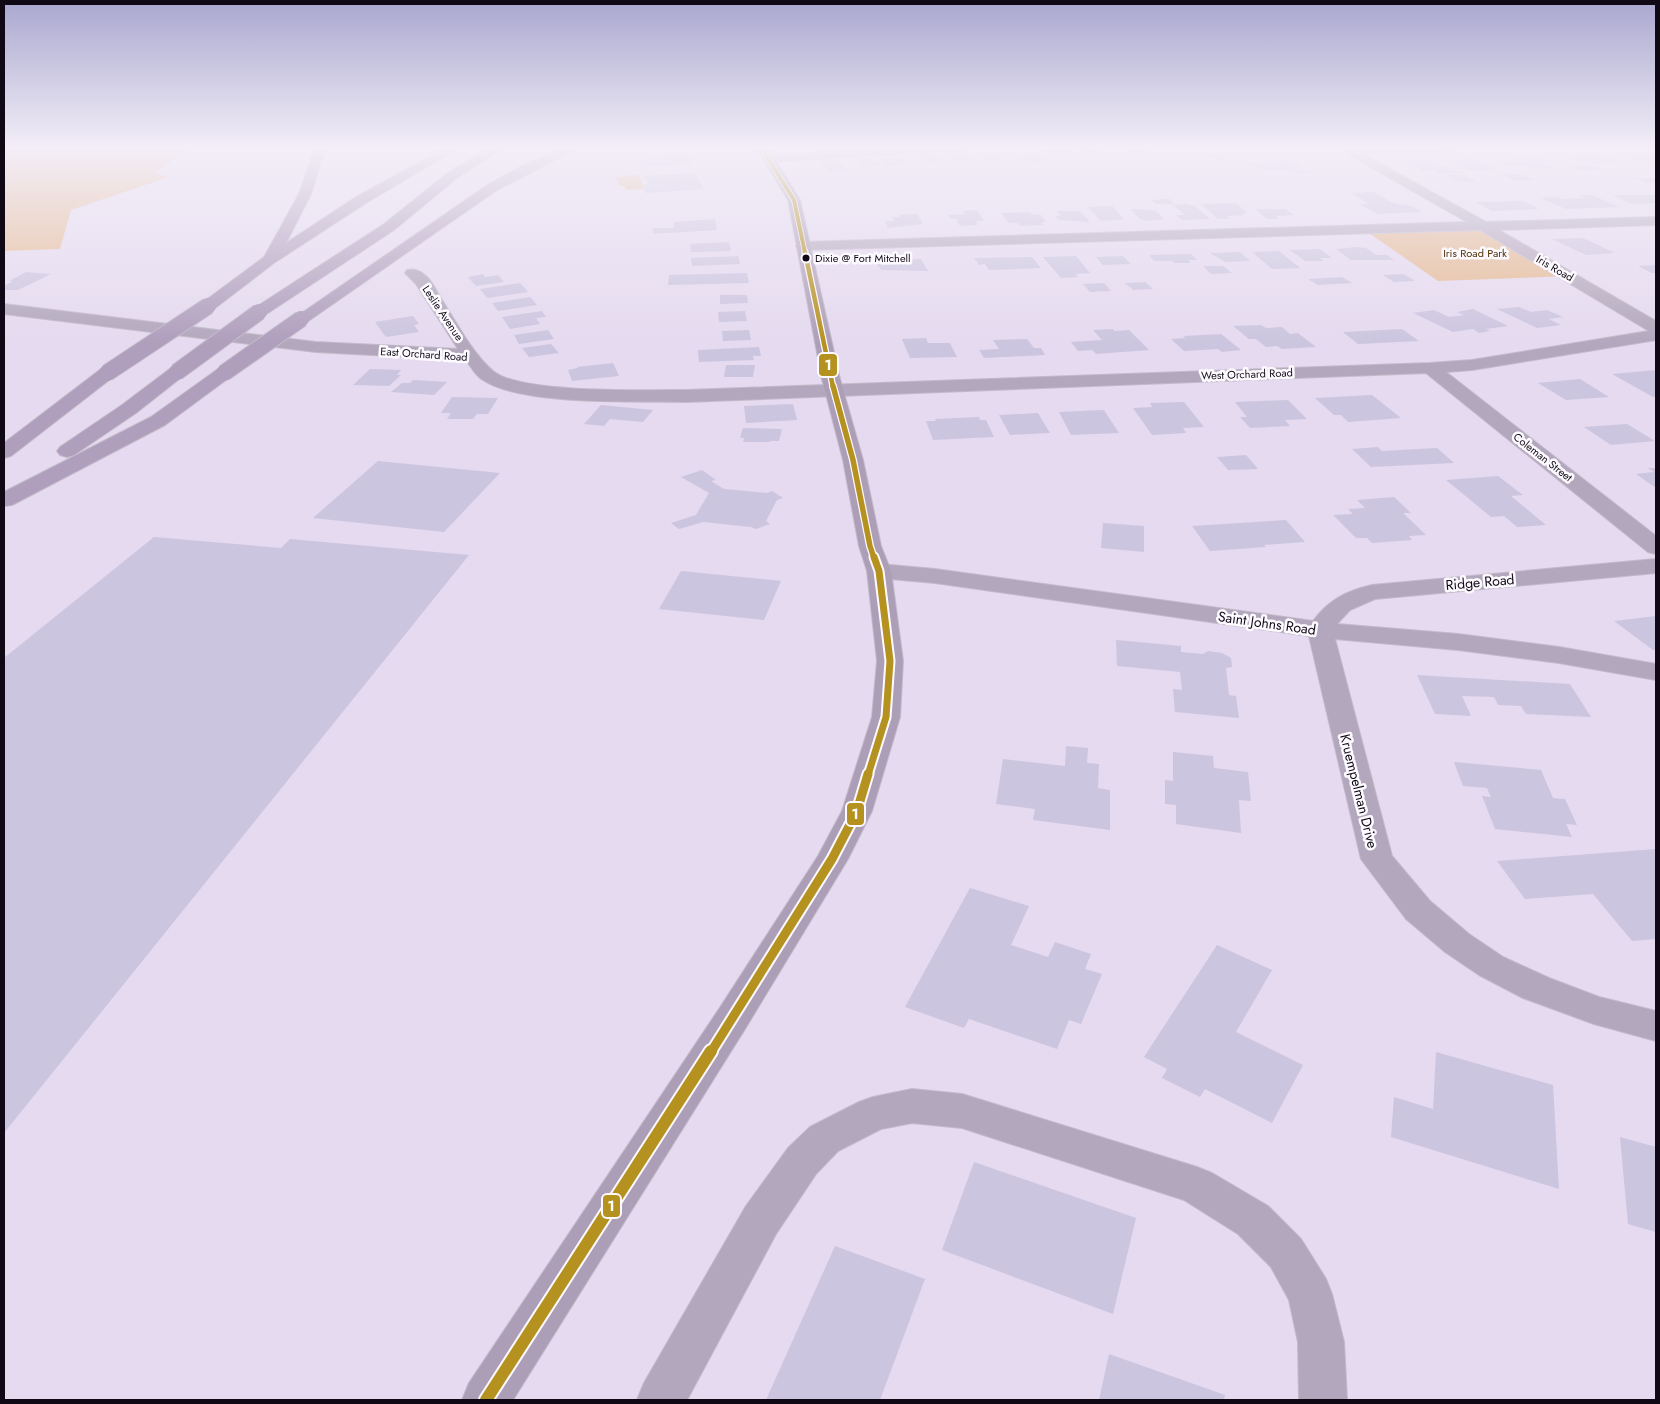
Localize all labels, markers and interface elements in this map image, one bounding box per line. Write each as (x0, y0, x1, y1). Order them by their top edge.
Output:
park label: Iris Road Park (1443, 245, 1507, 261)
place label: Dixie @ Fort Mitchell (815, 250, 911, 266)
street label: Iris Road (1533, 251, 1577, 285)
marker: Dixie @ Fort Mitchell (801, 253, 811, 263)
street label: Leslie Avenue (419, 282, 468, 344)
street label: East Orchard Road (380, 343, 468, 365)
line badge: 1 (818, 353, 838, 377)
text: 1 (824, 355, 832, 375)
street label: West Orchard Road (1201, 364, 1293, 384)
street label: Coleman Street (1510, 429, 1576, 485)
street label: Ridge Road (1445, 569, 1515, 595)
street label: Saint Johns Road (1217, 606, 1317, 640)
street label: Kruempelman Drive (1335, 732, 1383, 850)
line badge: 1 (846, 802, 865, 826)
text: 1 (851, 804, 859, 824)
line badge: 1 (602, 1194, 621, 1218)
text: 1 (607, 1196, 615, 1216)

